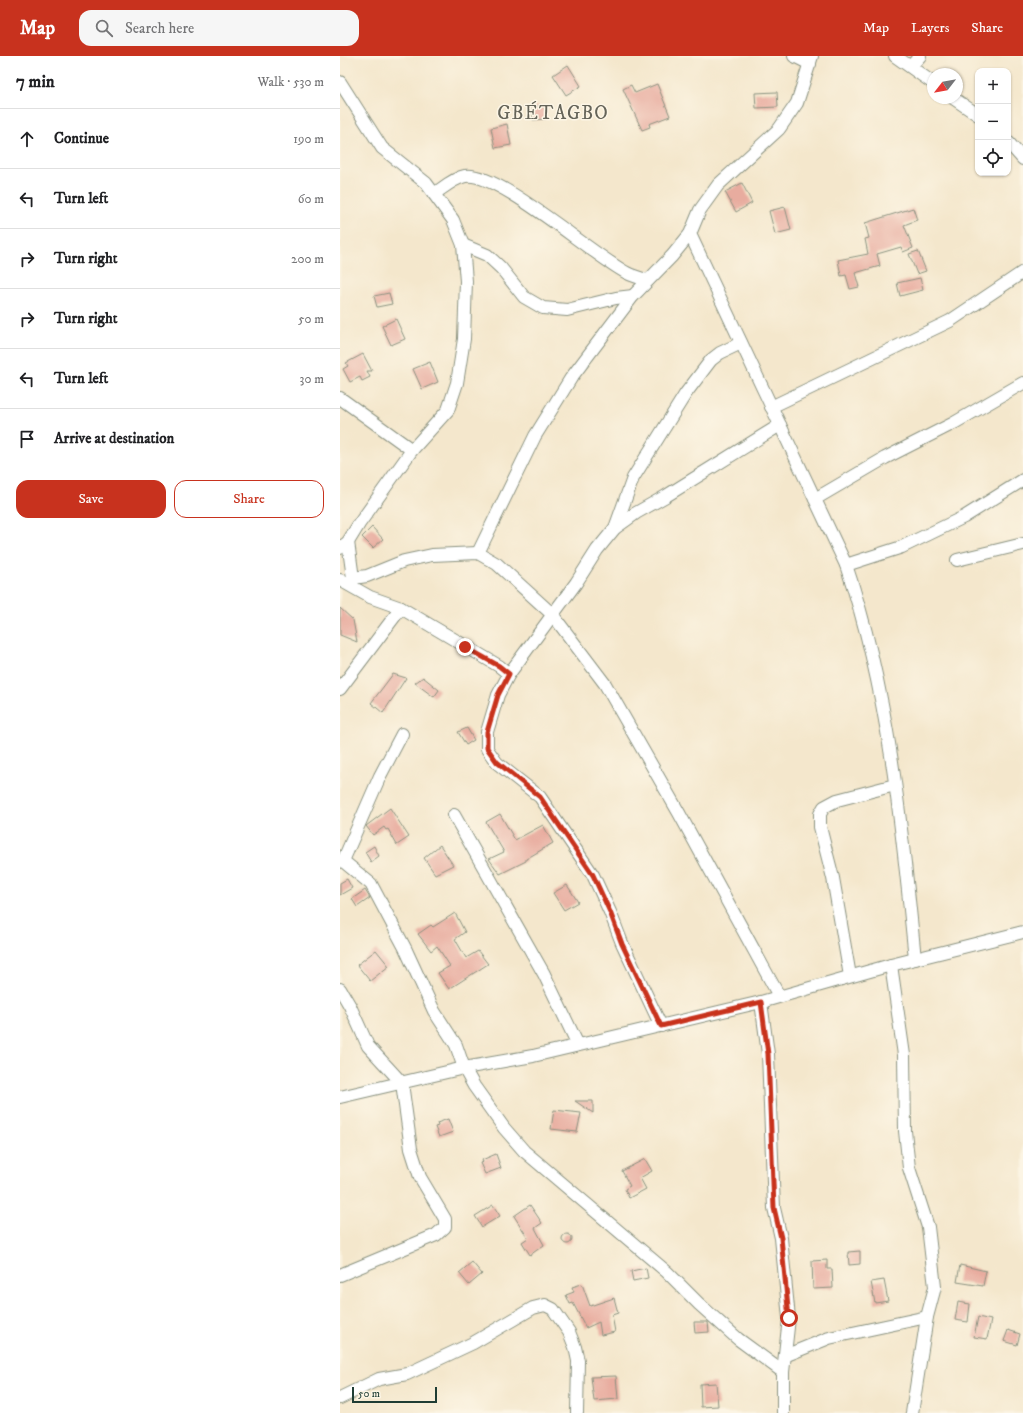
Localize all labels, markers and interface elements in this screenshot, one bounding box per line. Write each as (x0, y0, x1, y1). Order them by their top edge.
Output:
search box (79, 10, 359, 46)
text: Map (20, 17, 55, 40)
icon: search (93, 17, 115, 39)
text: Search here (125, 19, 194, 38)
text: Map (863, 19, 889, 37)
text: Layers (911, 19, 949, 37)
text: Share (971, 19, 1003, 37)
north arrow (927, 68, 963, 104)
map controls (975, 68, 1011, 176)
button: + (975, 68, 1011, 104)
text: 7 min (16, 71, 55, 93)
text: Walk · 530 m (257, 74, 324, 90)
district label: GBÉTAGBO (497, 101, 609, 125)
button: − (975, 104, 1011, 140)
icon: ahead (16, 128, 38, 150)
text: Continue (54, 129, 109, 148)
text: 190 m (293, 131, 324, 147)
button: locate (975, 140, 1011, 176)
icon: left (16, 188, 38, 210)
text: Turn left (54, 189, 108, 208)
text: 60 m (298, 191, 324, 207)
icon: right (16, 248, 38, 270)
text: Turn right (54, 249, 117, 268)
text: 200 m (291, 251, 324, 267)
icon: right (16, 308, 38, 330)
text: Turn right (54, 309, 117, 328)
text: 50 m (298, 311, 324, 327)
icon: left (16, 368, 38, 390)
text: Turn left (54, 369, 108, 388)
text: 30 m (300, 371, 324, 387)
icon: arrive (16, 428, 38, 450)
text: Arrive at destination (54, 429, 174, 448)
button: Save (16, 480, 166, 518)
button: Share (174, 480, 324, 518)
route end (456, 638, 474, 656)
route start (780, 1309, 798, 1327)
scale bar (352, 1385, 437, 1404)
text: 50 m (358, 1387, 380, 1401)

